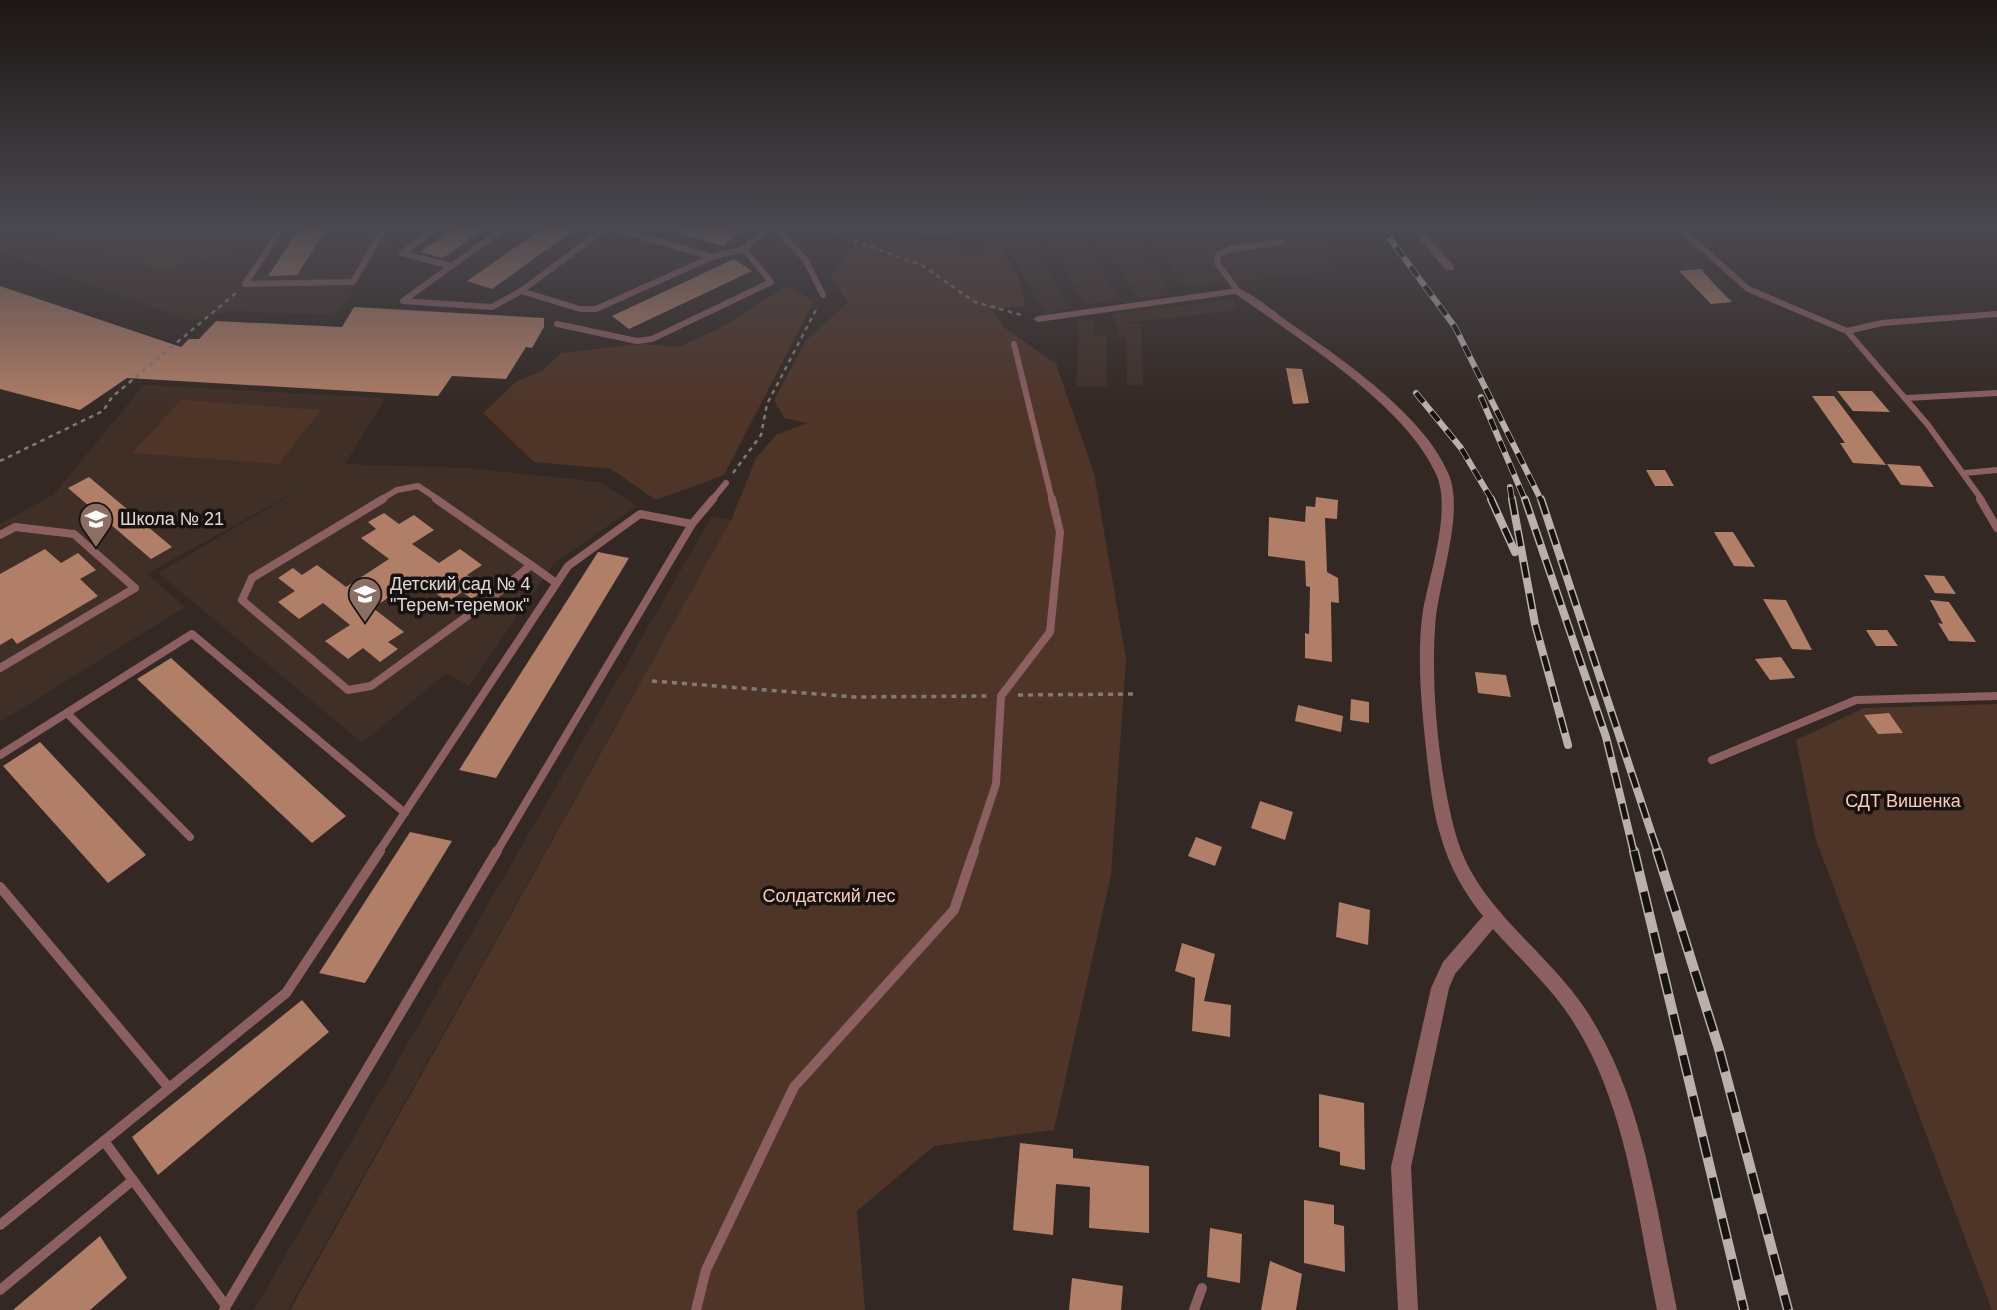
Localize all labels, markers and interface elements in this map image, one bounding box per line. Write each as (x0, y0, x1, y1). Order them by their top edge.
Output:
school or university icon: Школа № 21 (77, 500, 115, 549)
place label: Школа № 21 (120, 509, 224, 529)
place label: Детский сад № 4 "Терем-теремок" (390, 574, 530, 615)
school or university icon: Детский сад № 4 "Терем-теремок" (346, 575, 384, 624)
park label: СДТ Вишенка (1845, 791, 1962, 811)
park label: Солдатский лес (763, 886, 895, 906)

